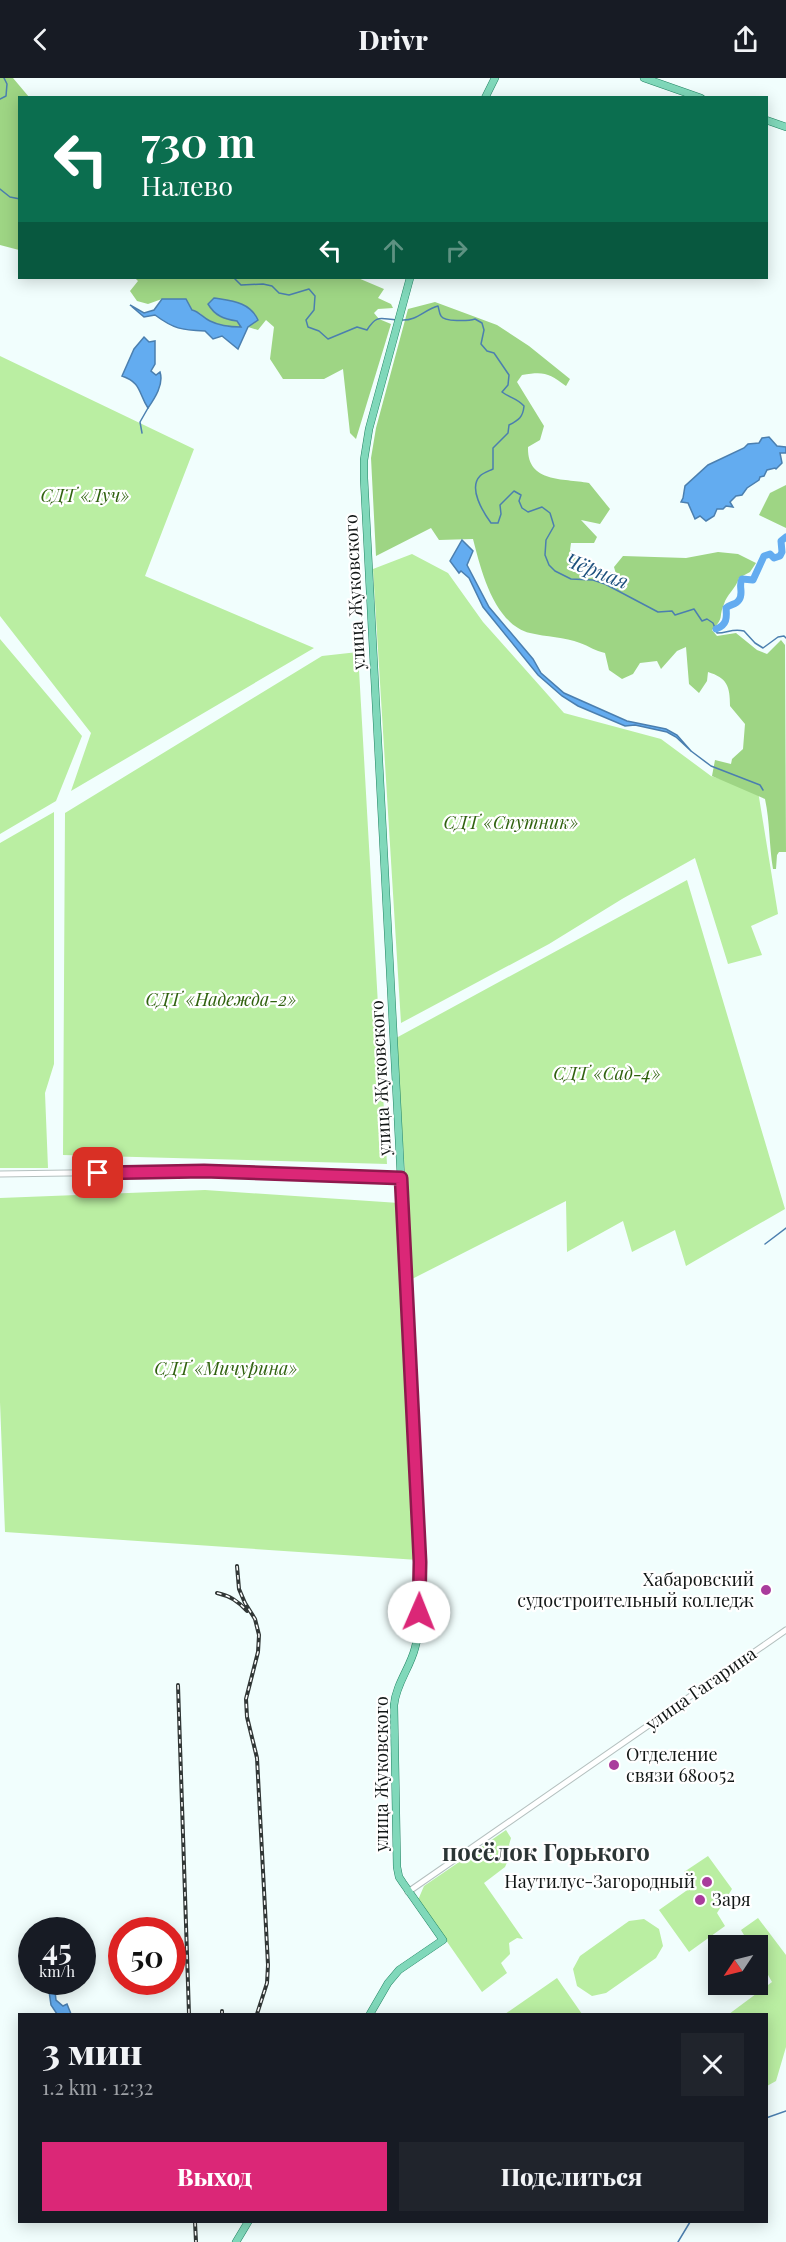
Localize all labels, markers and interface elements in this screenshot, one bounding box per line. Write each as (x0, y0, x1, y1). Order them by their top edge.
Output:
text: Drivr (358, 21, 428, 57)
icon: back (24, 23, 57, 56)
icon: share (729, 23, 762, 56)
text: 730 m (141, 113, 256, 169)
icon: left (42, 120, 120, 198)
text: Налево (141, 167, 233, 203)
icon: left (314, 234, 347, 267)
icon: ahead (377, 234, 410, 267)
icon: right (440, 234, 473, 267)
park label: СДТ «Луч» (40, 483, 130, 507)
street label: улица Жуковского (338, 514, 370, 671)
water label: Чёрная (562, 545, 633, 594)
park label: СДТ «Спутник» (443, 810, 579, 834)
park label: СДТ «Надежда-2» (145, 987, 297, 1011)
street label: улица Жуковского (364, 1000, 396, 1157)
park label: СДТ «Сад-4» (553, 1061, 661, 1085)
pin (72, 1147, 123, 1198)
icon: arrive (81, 1156, 114, 1189)
park label: СДТ «Мичурина» (154, 1356, 298, 1380)
place label: Хабаровский судостроительный колледж (517, 1567, 754, 1612)
position arrow (387, 1580, 451, 1644)
marker: Хабаровский судостроительный колледж (759, 1583, 773, 1597)
street label: улица Гагарина (639, 1641, 761, 1736)
street label: улица Жуковского (369, 1696, 393, 1853)
place label: Отделение связи 680052 (626, 1742, 735, 1787)
marker: Отделение связи 680052 (607, 1758, 621, 1772)
district label: посёлок Горького (442, 1835, 650, 1867)
place label: Наутилус-Загородный (504, 1869, 695, 1893)
marker: Наутилус-Загородный (700, 1875, 714, 1889)
place label: Заря (712, 1887, 751, 1911)
marker: Заря (693, 1893, 707, 1907)
speed limit sign: 50 (108, 1917, 186, 1995)
text: 45 (42, 1929, 72, 1969)
north arrow (708, 1935, 768, 1995)
map controls (708, 1935, 768, 1995)
text: km/h (39, 1961, 75, 1981)
text: 3 мин (42, 2026, 142, 2074)
button: close (681, 2033, 744, 2096)
text: 1.2 km · 12:32 (42, 2073, 153, 2100)
button: Выход (42, 2142, 387, 2211)
button: Поделиться (399, 2142, 744, 2211)

